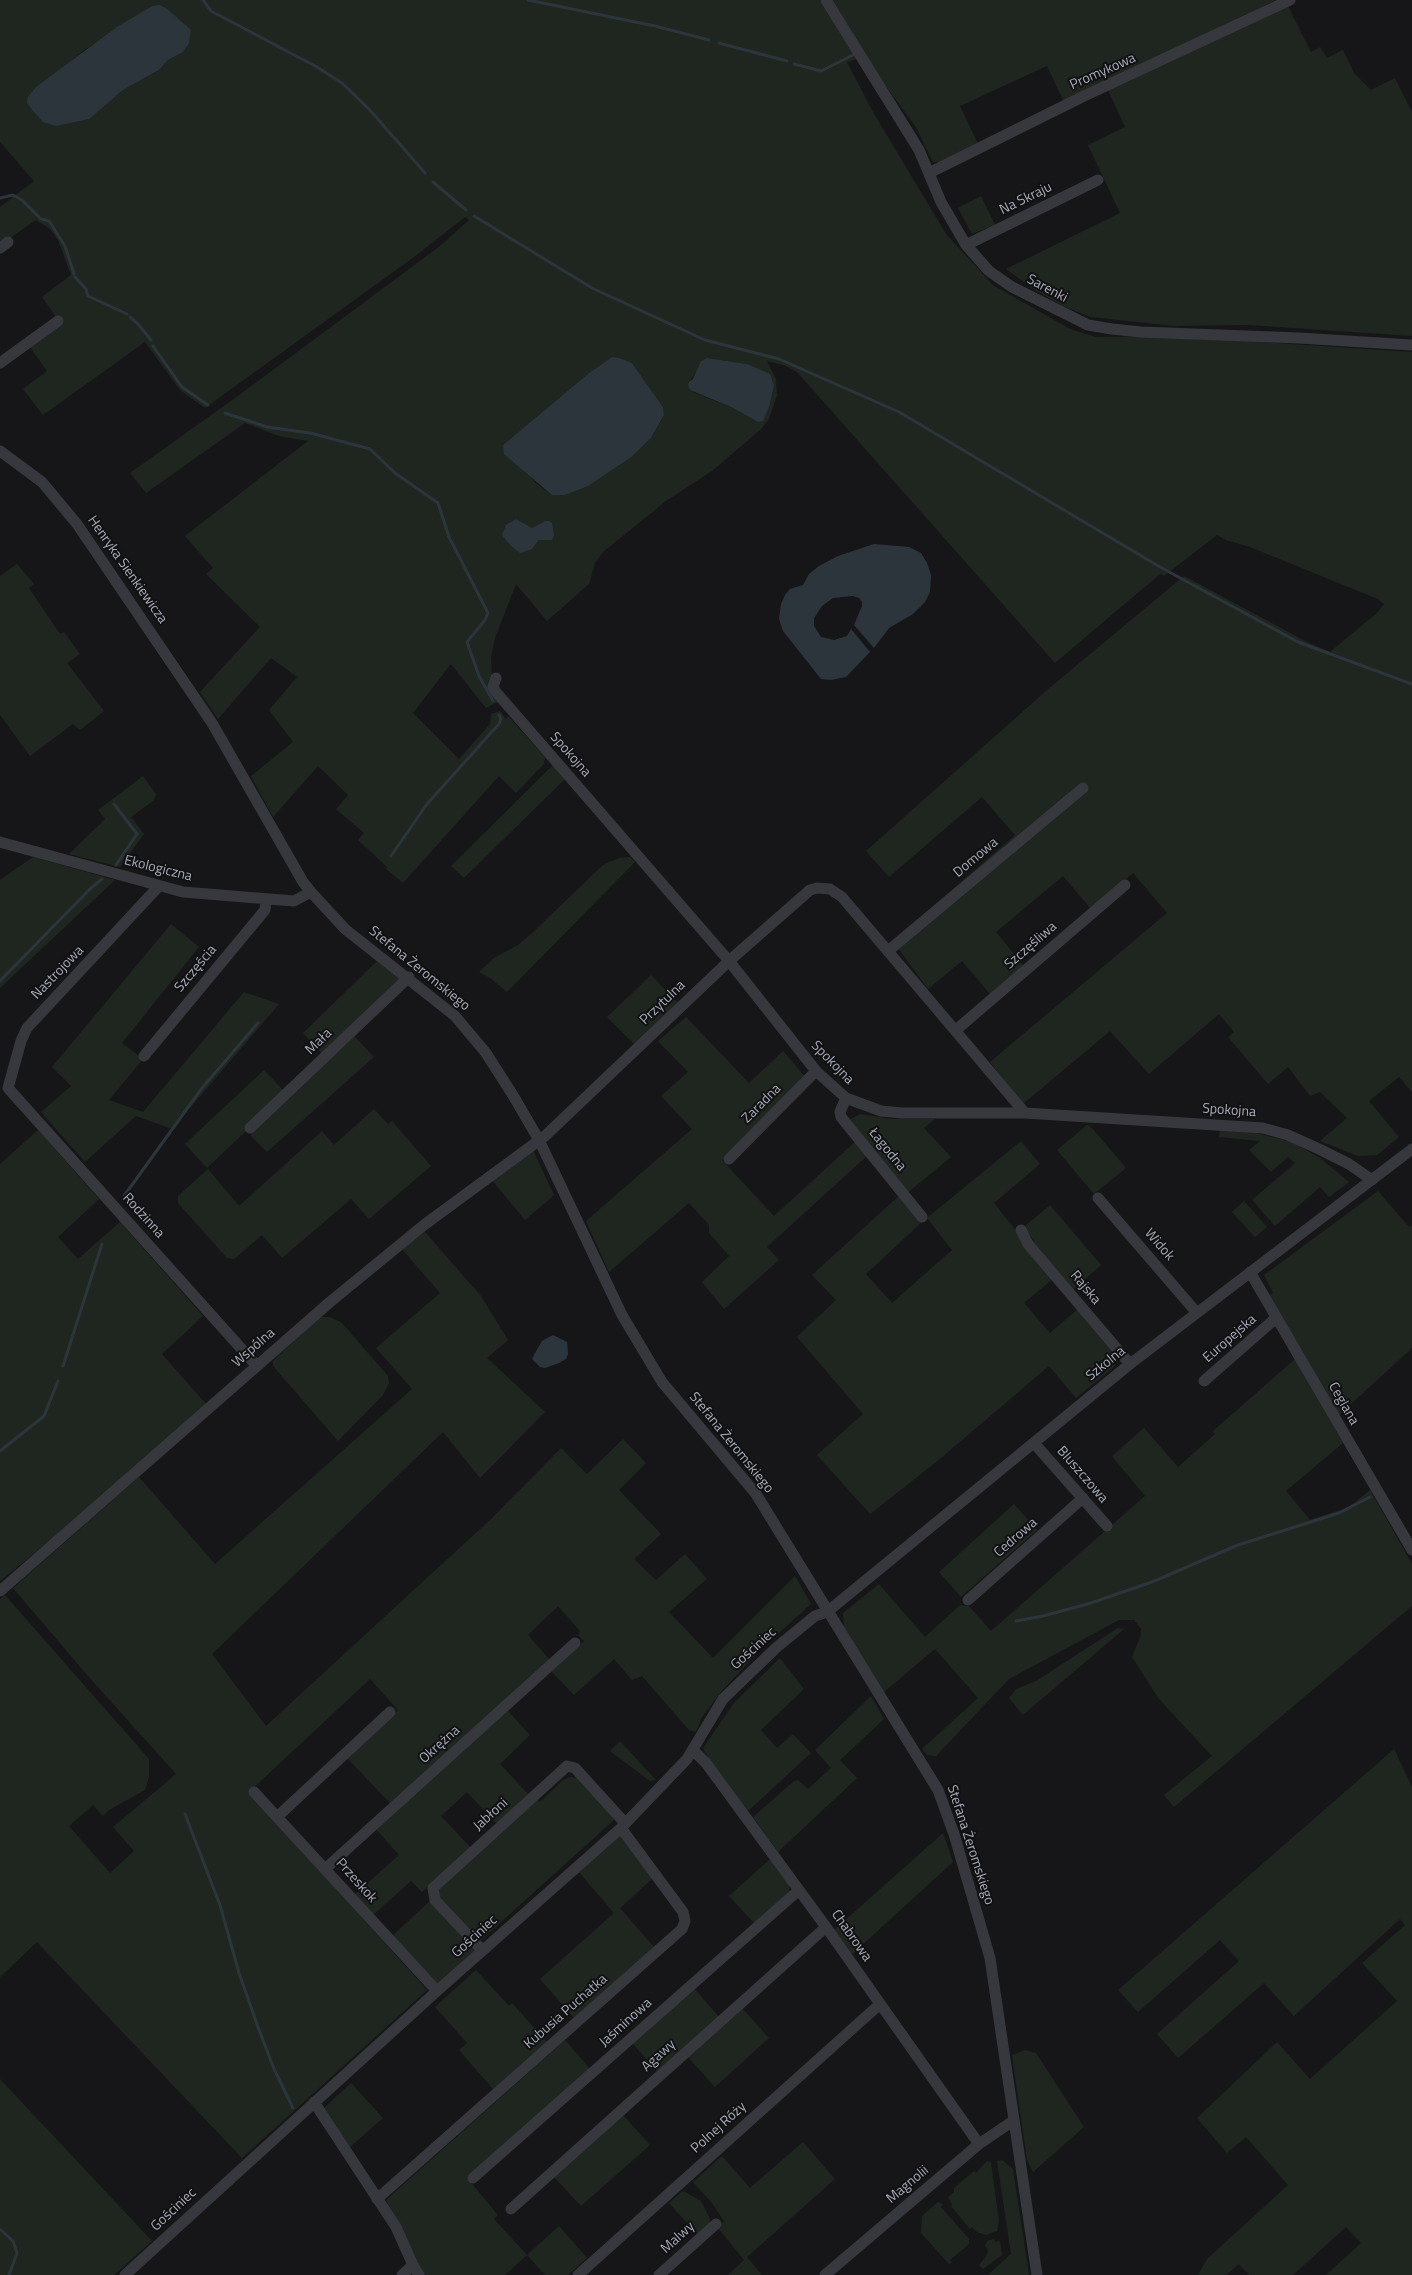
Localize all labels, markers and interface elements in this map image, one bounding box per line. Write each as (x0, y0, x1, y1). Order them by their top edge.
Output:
street label: Promykowa (1068, 50, 1138, 94)
street label: Na Skraju (997, 179, 1055, 219)
street label: Sarenki (1024, 271, 1070, 307)
street label: Henryka Sienkiewicza (84, 513, 170, 627)
street label: Spokojna (546, 729, 594, 781)
street label: Domowa (950, 835, 1002, 881)
street label: Ekologiczna (122, 852, 194, 886)
street label: Szczęśliwa (1001, 919, 1061, 973)
street label: Stefana Żeromskiego (365, 923, 473, 1015)
street label: Szczęścia (172, 942, 220, 996)
street label: Nastrojowa (28, 943, 88, 1003)
street label: Przytulna (637, 977, 689, 1029)
street label: Mała (302, 1025, 336, 1059)
street label: Spokojna (807, 1038, 857, 1088)
street label: Zaradna (739, 1081, 785, 1127)
street label: Spokojna (1202, 1101, 1256, 1121)
street label: Łagodna (865, 1125, 909, 1175)
street label: Rodzinna (118, 1190, 168, 1242)
street label: Widok (1141, 1226, 1177, 1264)
street label: Rajska (1066, 1268, 1104, 1308)
street label: Europejska (1200, 1311, 1260, 1367)
street label: Wspólna (229, 1325, 279, 1371)
street label: Szkolna (1083, 1343, 1129, 1385)
street label: Ceglana (1324, 1380, 1362, 1428)
street label: Stefana Żeromskiego (685, 1389, 777, 1497)
street label: Bluszczowa (1053, 1443, 1111, 1507)
street label: Cedrowa (991, 1515, 1041, 1561)
street label: Gościniec (728, 1624, 780, 1674)
street label: Okrężna (416, 1722, 464, 1768)
street label: Stefana Żeromskiego (943, 1783, 997, 1907)
street label: Jabłoni (470, 1795, 512, 1835)
street label: Przeskok (332, 1855, 380, 1907)
street label: Chabrowa (827, 1907, 875, 1965)
street label: Gościniec (449, 1912, 501, 1962)
street label: Kubusia Puchatka (521, 1971, 611, 2053)
street label: Jaśminowa (596, 1995, 656, 2051)
street label: Agawy (639, 2036, 679, 2076)
street label: Polnej Róży (688, 2099, 750, 2157)
street label: Magnolii (883, 2162, 933, 2208)
street label: Gościniec (148, 2185, 200, 2235)
street label: Malwy (658, 2219, 698, 2257)

